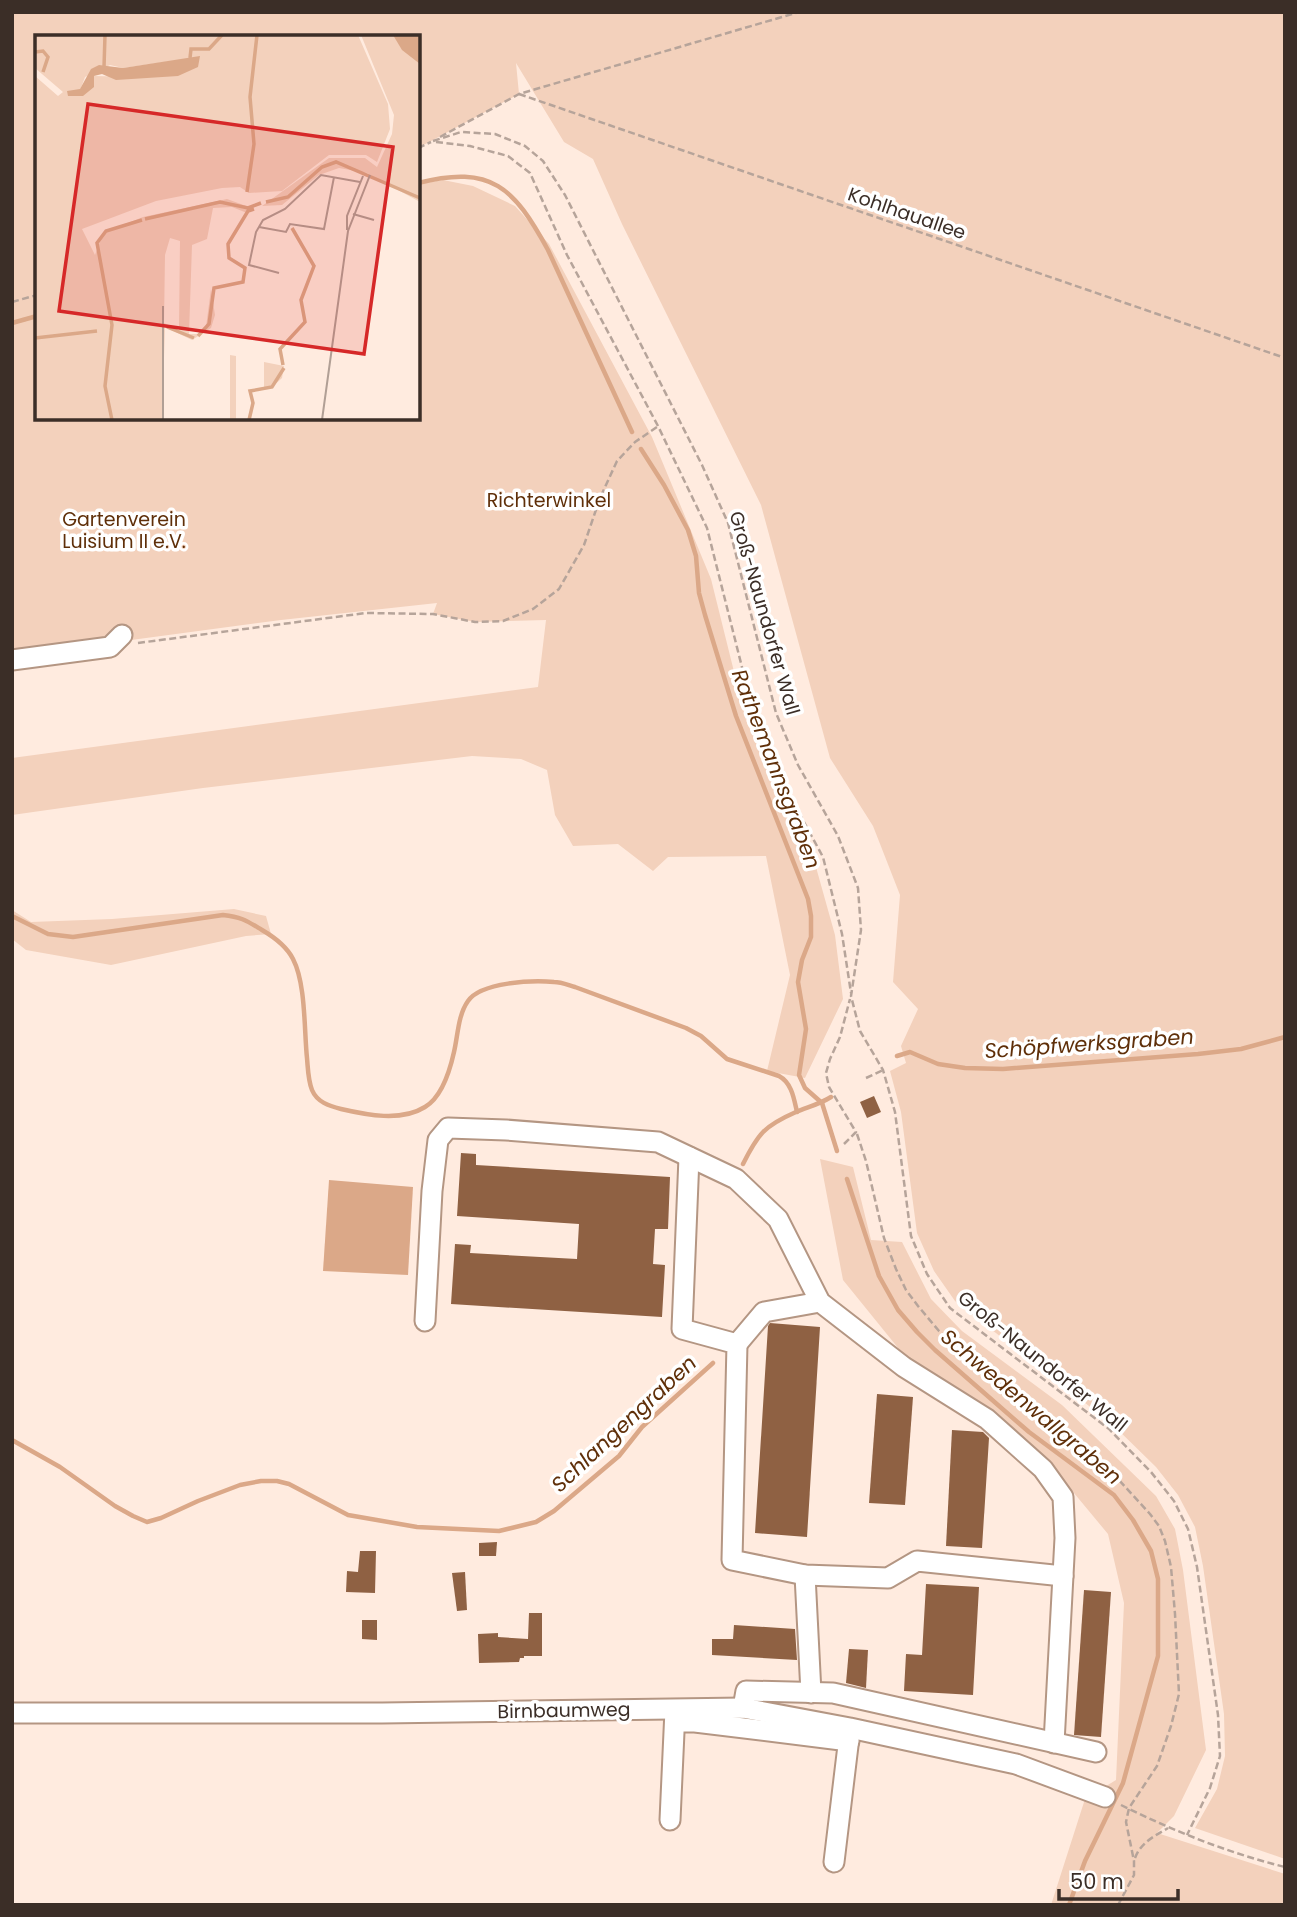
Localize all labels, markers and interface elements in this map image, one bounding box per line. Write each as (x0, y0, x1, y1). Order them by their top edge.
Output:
inset map (35, 35, 420, 420)
street label: Kohlhauallee (844, 181, 970, 246)
park label: Richterwinkel (487, 487, 611, 514)
park label: Gartenverein Luisium II e.V. (62, 506, 186, 555)
street label: Groß-Naundorfer Wall (722, 508, 807, 718)
water label: Rathemannsgraben (725, 665, 828, 873)
water label: Schöpfwerksgraben (983, 1022, 1195, 1065)
street label: Groß-Naundorfer Wall (952, 1285, 1133, 1438)
water label: Schwedenwallgraben (935, 1322, 1128, 1491)
water label: Schlangengraben (545, 1349, 703, 1499)
street label: Birnbaumweg (497, 1696, 631, 1725)
scale bar (1059, 1857, 1178, 1901)
text: 50 m (1070, 1867, 1124, 1896)

